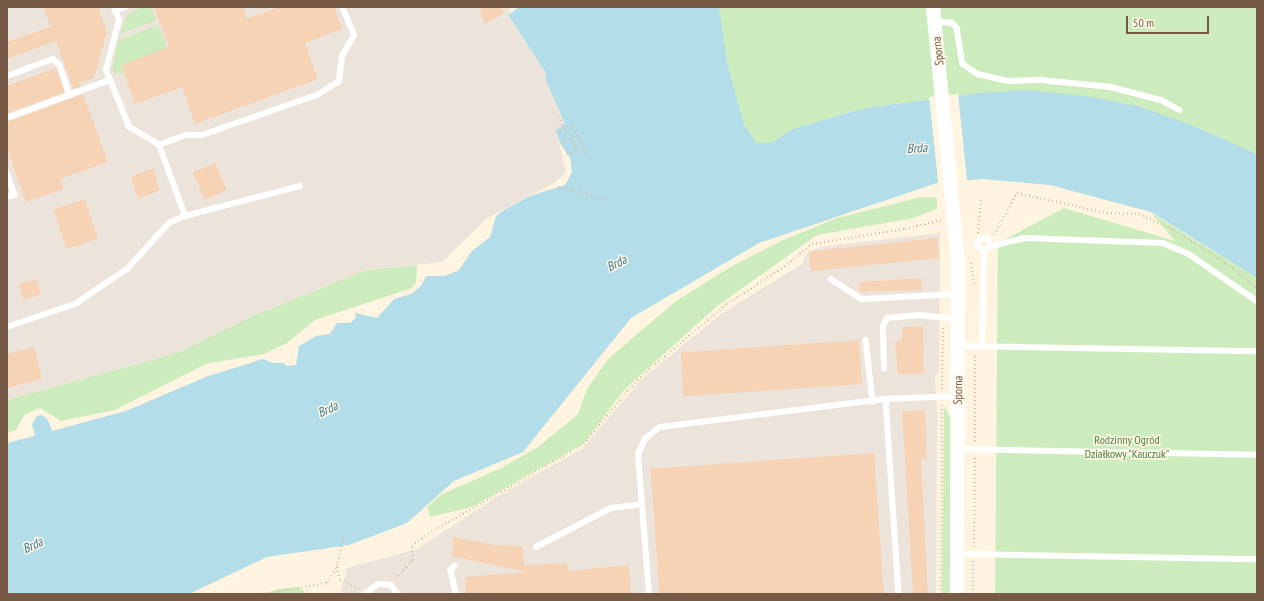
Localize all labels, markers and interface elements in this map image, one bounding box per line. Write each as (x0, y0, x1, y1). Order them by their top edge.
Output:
scale bar (1128, 8, 1211, 34)
text: 50 m (1133, 15, 1154, 30)
street label: Sporna (929, 36, 947, 66)
water label: Brda (906, 141, 928, 157)
water label: Brda (604, 252, 630, 276)
street label: Sporna (951, 375, 965, 405)
water label: Brda (315, 399, 341, 421)
park label: Rodzinny Ogród Działkowy "Kauczuk" (1084, 433, 1170, 461)
water label: Brda (20, 535, 46, 557)

